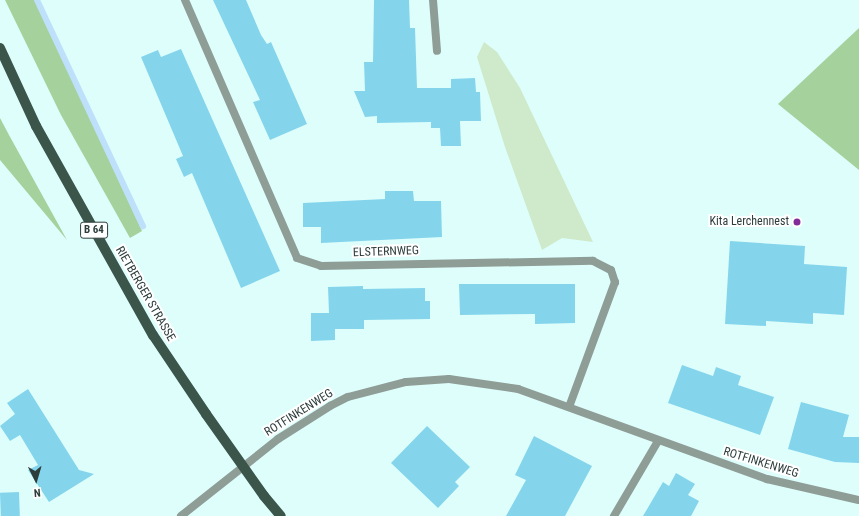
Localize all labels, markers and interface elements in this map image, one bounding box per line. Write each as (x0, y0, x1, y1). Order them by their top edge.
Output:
place label: Kita Lerchennest (710, 215, 789, 229)
marker: Kita Lerchennest (792, 217, 802, 227)
road number: B 64 (80, 221, 108, 239)
street label: RIETBERGER STRASSE (112, 244, 178, 344)
street label: ELSTERNWEG (353, 244, 419, 260)
street label: ROTFINKENWEG (262, 386, 336, 440)
street label: ROTFINKENWEG (722, 445, 800, 481)
north arrow (16, 460, 56, 500)
text: N (33, 486, 41, 499)

